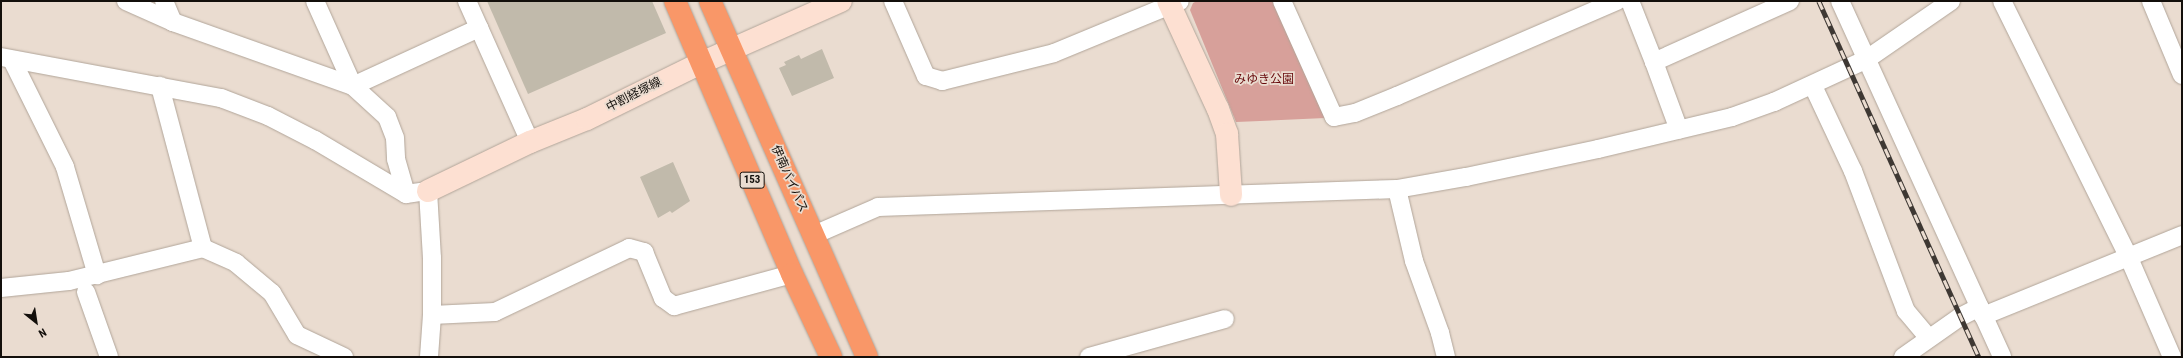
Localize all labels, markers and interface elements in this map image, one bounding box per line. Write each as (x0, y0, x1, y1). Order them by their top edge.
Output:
park label: みゆき公園 (1234, 73, 1294, 87)
street label: 中割経塚線 (604, 75, 664, 115)
street label: 伊南バイパス (768, 143, 810, 215)
road number: 153 (739, 171, 765, 189)
north arrow (16, 302, 56, 342)
text: N (36, 326, 48, 340)

